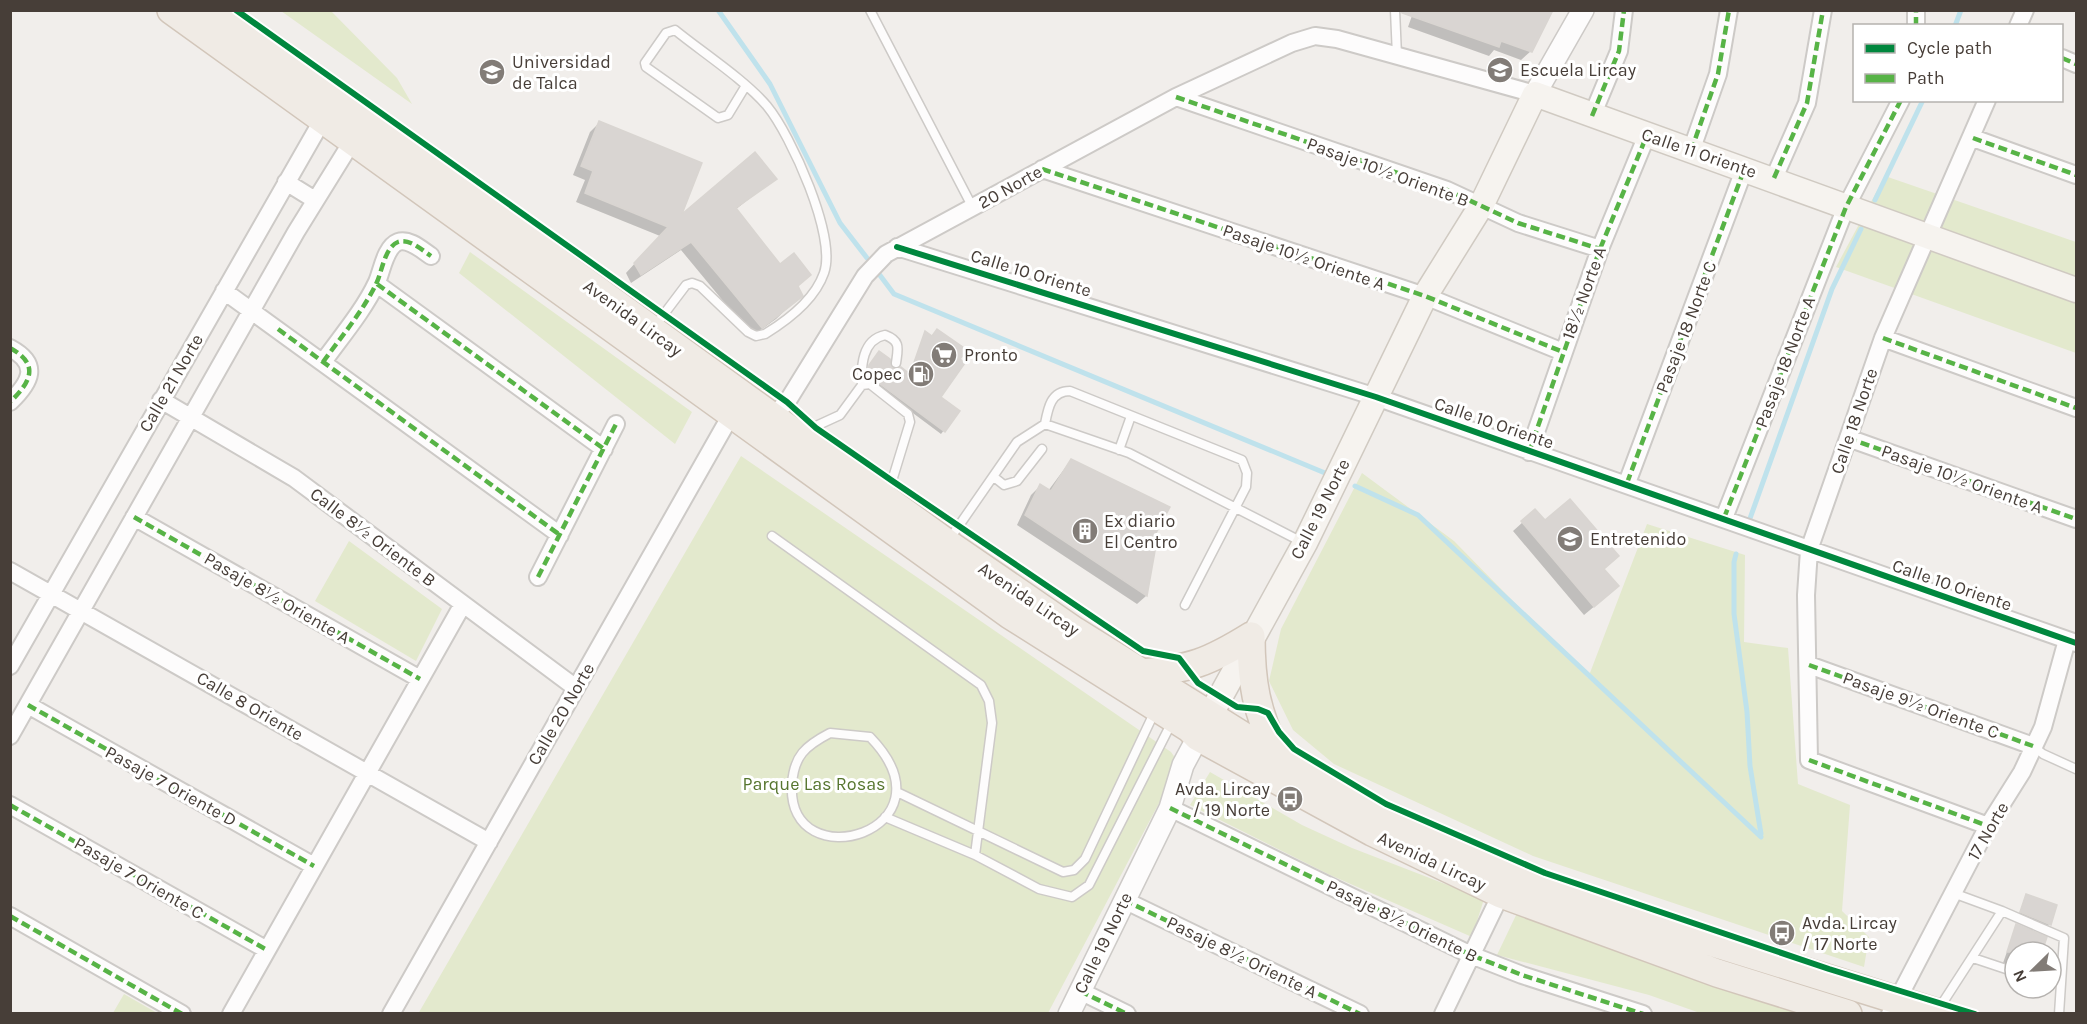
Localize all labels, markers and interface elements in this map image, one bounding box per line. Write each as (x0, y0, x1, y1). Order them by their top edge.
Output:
legend (1853, 24, 2063, 102)
text: Cycle path (1907, 37, 1992, 59)
place label: Universidad de Talca (512, 51, 611, 94)
school or university icon: Escuela Lircay (1485, 55, 1515, 85)
school or university icon: Universidad de Talca (477, 57, 507, 87)
place label: Escuela Lircay (1520, 59, 1637, 81)
text: Path (1907, 67, 1945, 89)
street label: Calle 11 Oriente (1639, 123, 1759, 183)
street label: Pasaje 10½ Oriente B (1304, 132, 1472, 212)
street label: 20 Norte (974, 160, 1046, 214)
street label: Pasaje 10½ Oriente A (1220, 219, 1388, 295)
street label: 18½ Norte A (1557, 243, 1611, 343)
street label: Calle 10 Oriente (968, 244, 1094, 302)
street label: Pasaje 18 Norte C (1651, 258, 1721, 396)
street label: Avenida Lircay (579, 275, 687, 362)
street label: Pasaje 18 Norte A (1750, 293, 1820, 431)
street label: Calle 21 Norte (134, 330, 208, 436)
supermarket icon: Pronto (929, 340, 959, 370)
place label: Pronto (964, 344, 1018, 366)
fuel station icon: Copec (906, 359, 936, 389)
place label: Copec (852, 363, 902, 385)
street label: Calle 18 Norte (1826, 365, 1882, 477)
street label: Calle 10 Oriente (1431, 392, 1557, 454)
street label: Pasaje 10½ Oriente A (1878, 440, 2046, 518)
street label: Calle 19 Norte (1285, 455, 1355, 563)
street label: Calle 8½ Oriente B (306, 483, 440, 591)
place label: Ex diario El Centro (1104, 510, 1178, 553)
building icon: Ex diario El Centro (1070, 516, 1100, 546)
school or university icon: Entretenido (1555, 524, 1585, 554)
place label: Entretenido (1590, 528, 1686, 550)
street label: Pasaje 8½ Oriente A (200, 547, 354, 649)
street label: Calle 10 Oriente (1889, 554, 2015, 616)
street label: Avenida Lircay (974, 557, 1084, 641)
street label: Calle 20 Norte (523, 659, 599, 769)
street label: Pasaje 9½ Oriente C (1840, 666, 2002, 744)
street label: Calle 8 Oriente (193, 667, 307, 745)
street label: Pasaje 7 Oriente D (101, 741, 241, 831)
park label: Parque Las Rosas (742, 773, 886, 795)
place label: Avda. Lircay / 19 Norte (1175, 778, 1271, 821)
bus stop icon: Avda. Lircay / 19 Norte (1275, 784, 1305, 814)
street label: 17 Norte (1963, 798, 2013, 864)
street label: Avenida Lircay (1374, 826, 1490, 896)
street label: Pasaje 7 Oriente C (70, 832, 208, 924)
street label: Pasaje 8½ Oriente B (1323, 875, 1481, 967)
street label: Calle 19 Norte (1069, 889, 1137, 997)
street label: Pasaje 8½ Oriente A (1163, 911, 1321, 1003)
place label: Avda. Lircay / 17 Norte (1802, 912, 1898, 955)
bus stop icon: Avda. Lircay / 17 Norte (1767, 918, 1797, 948)
north arrow (2003, 940, 2063, 1000)
text: N (2009, 967, 2031, 985)

